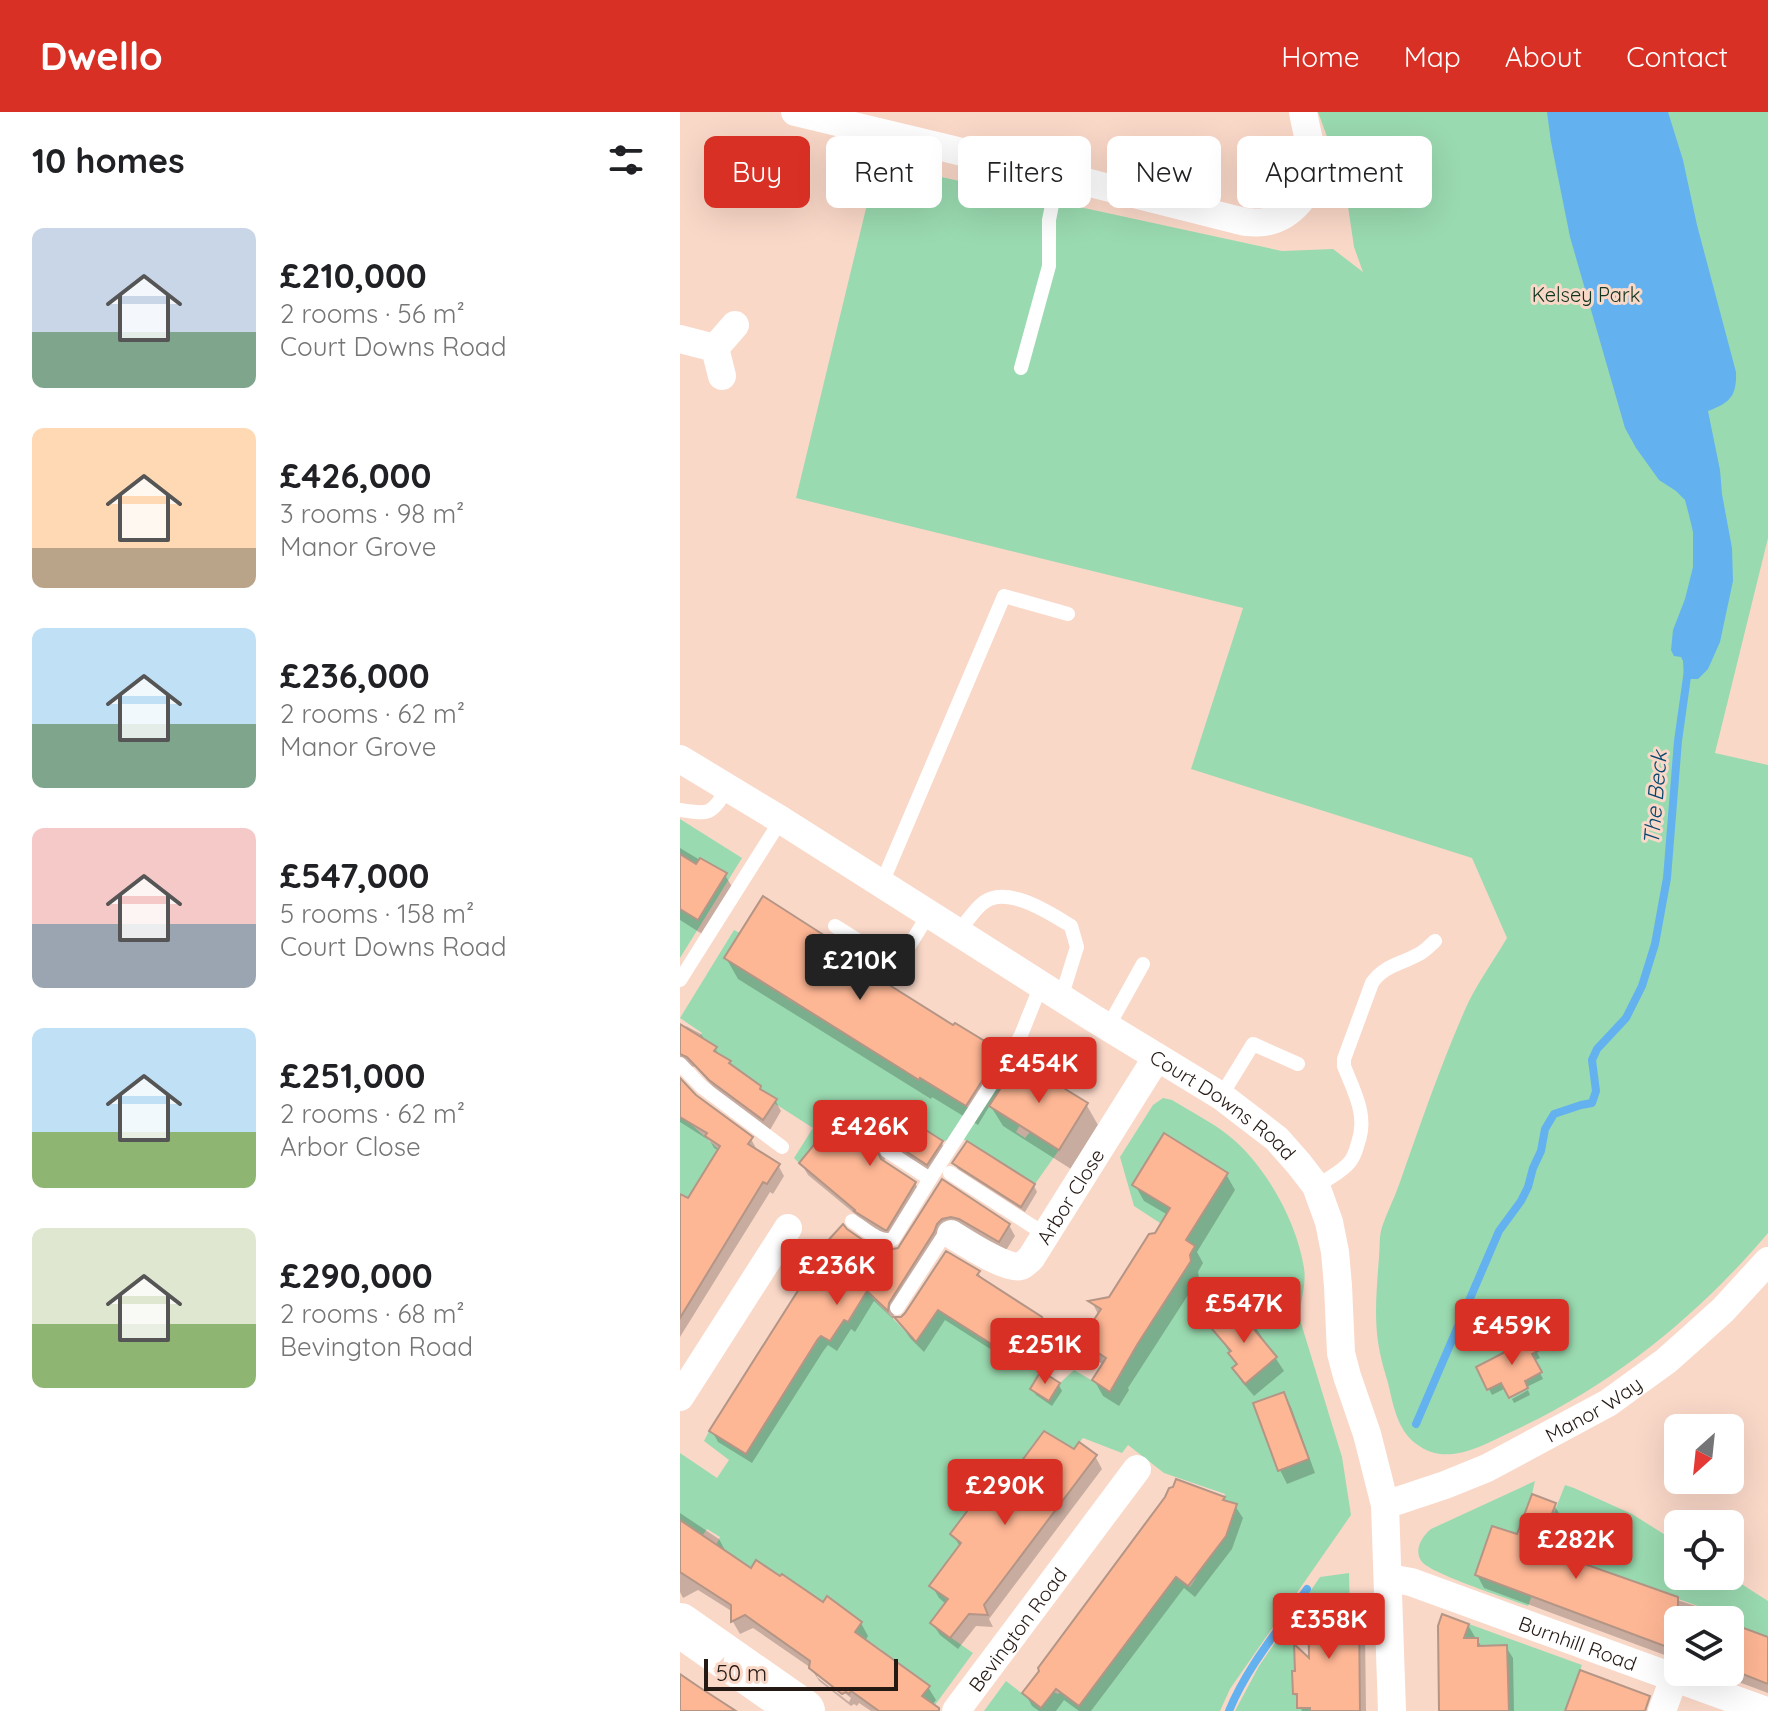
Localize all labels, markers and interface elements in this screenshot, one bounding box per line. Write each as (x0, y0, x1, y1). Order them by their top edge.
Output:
text: Dwello (40, 32, 163, 80)
text: Home (1281, 39, 1360, 74)
text: Map (1404, 39, 1461, 74)
text: About (1505, 39, 1582, 74)
text: Contact (1626, 39, 1728, 74)
chip: Buy (704, 136, 810, 208)
chip: Rent (826, 136, 942, 208)
chip: Filters (958, 136, 1091, 208)
chip: New (1107, 136, 1221, 208)
chip: Apartment (1237, 136, 1432, 208)
icon: filters (604, 138, 648, 182)
text: 10 homes (32, 139, 185, 182)
text: £210,000 (280, 254, 427, 297)
icon: home (96, 260, 192, 356)
park label: Kelsey Park (1532, 282, 1640, 307)
text: 2 rooms · 56 m² (280, 297, 465, 330)
text: Court Downs Road (280, 330, 506, 363)
text: £426,000 (280, 454, 431, 497)
icon: home (96, 460, 192, 556)
text: 3 rooms · 98 m² (280, 497, 464, 530)
text: Manor Grove (280, 530, 437, 563)
text: £236,000 (280, 654, 430, 697)
icon: home (96, 660, 192, 756)
text: 2 rooms · 62 m² (280, 697, 465, 730)
text: Manor Grove (280, 730, 437, 763)
water label: The Beck (1637, 748, 1673, 846)
text: £547,000 (280, 854, 429, 897)
icon: home (96, 860, 192, 956)
text: 5 rooms · 158 m² (280, 897, 474, 930)
text: Court Downs Road (280, 930, 506, 963)
pin: £210K (804, 934, 916, 1002)
text: £210K (823, 943, 897, 976)
pin: £454K (983, 1037, 1095, 1105)
street label: Court Downs Road (1146, 1043, 1302, 1165)
text: £454K (1000, 1046, 1078, 1079)
text: £251,000 (280, 1054, 425, 1097)
icon: home (96, 1060, 192, 1156)
text: 2 rooms · 62 m² (280, 1097, 465, 1130)
pin: £426K (814, 1100, 926, 1168)
text: £426K (831, 1109, 909, 1142)
text: Arbor Close (280, 1130, 421, 1163)
street label: Arbor Close (1030, 1144, 1109, 1249)
pin: £236K (781, 1239, 893, 1307)
text: £236K (799, 1248, 875, 1281)
text: £290,000 (280, 1254, 433, 1297)
icon: home (96, 1260, 192, 1356)
pin: £547K (1188, 1277, 1300, 1345)
text: £547K (1205, 1286, 1283, 1319)
text: 2 rooms · 68 m² (280, 1297, 465, 1330)
pin: £459K (1456, 1299, 1568, 1367)
text: £459K (1473, 1308, 1551, 1341)
pin: £251K (989, 1318, 1101, 1386)
text: £251K (1008, 1327, 1082, 1360)
text: Bevington Road (280, 1330, 473, 1363)
street label: Manor Way (1540, 1370, 1646, 1447)
north arrow (1664, 1414, 1744, 1494)
map controls (1664, 1414, 1744, 1686)
pin: £290K (949, 1459, 1061, 1527)
text: £290K (966, 1468, 1044, 1501)
button: locate (1664, 1510, 1744, 1590)
pin: £282K (1520, 1513, 1632, 1581)
text: £282K (1537, 1522, 1615, 1555)
street label: Bevington Road (963, 1562, 1072, 1696)
pin: £358K (1273, 1593, 1385, 1661)
text: £358K (1291, 1602, 1367, 1635)
button: layers (1664, 1606, 1744, 1686)
street label: Burnhill Road (1516, 1610, 1640, 1676)
scale bar (704, 1655, 898, 1691)
text: 50 m (716, 1659, 767, 1687)

